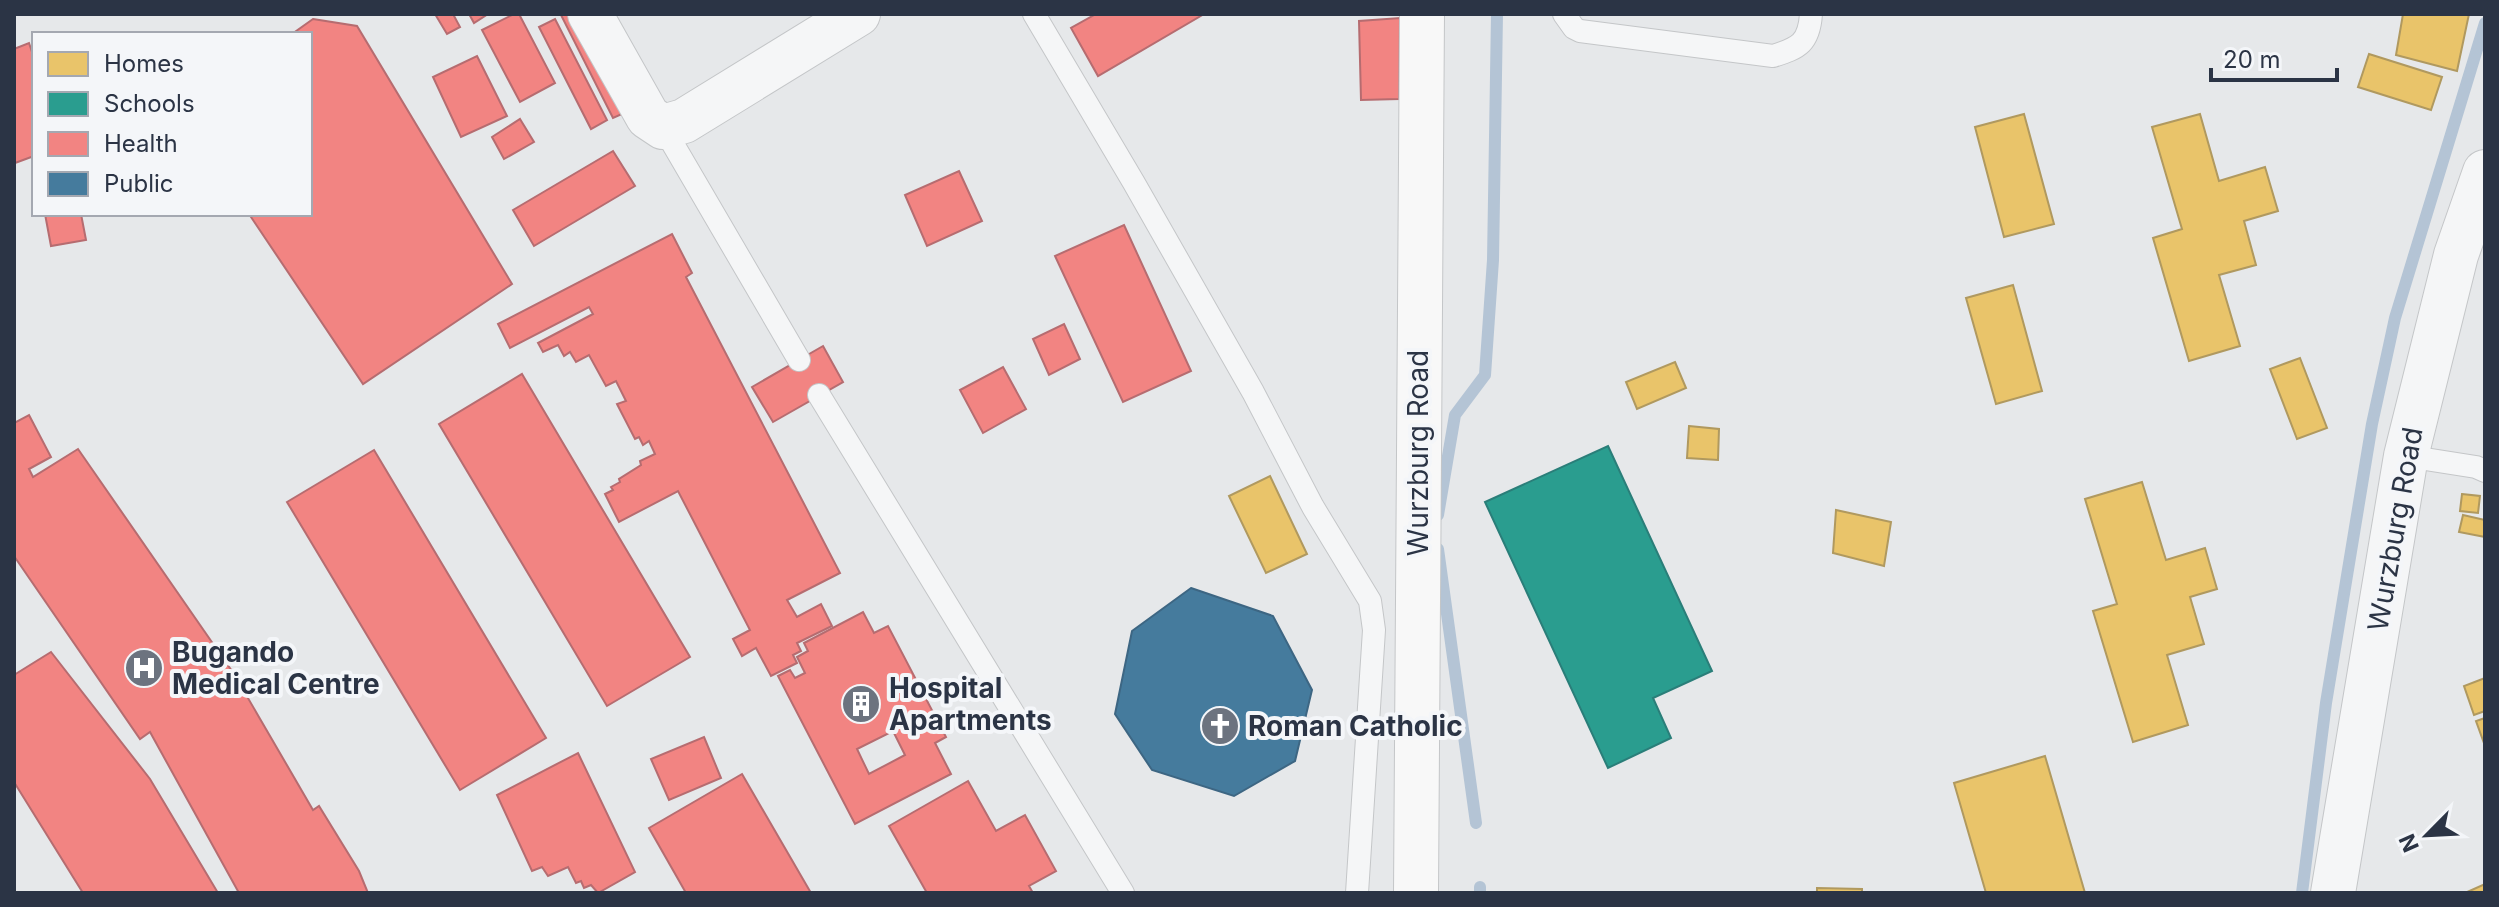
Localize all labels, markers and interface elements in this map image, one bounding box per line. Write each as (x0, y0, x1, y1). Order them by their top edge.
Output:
legend (32, 32, 312, 216)
scale bar (2211, 32, 2337, 82)
text: 20 m (2223, 45, 2281, 74)
text: Homes (104, 49, 184, 78)
text: Schools (104, 89, 195, 118)
text: Health (104, 129, 178, 158)
text: Public (104, 169, 174, 198)
street label: Wurzburg Road (1401, 350, 1435, 556)
street label: Wurzburg Road (2360, 424, 2430, 634)
place label: Bugando Medical Centre (172, 635, 380, 701)
hospital icon: Bugando Medical Centre (123, 647, 165, 689)
place label: Hospital Apartments (889, 671, 1052, 737)
building icon: Hospital Apartments (840, 683, 882, 725)
church icon: Roman Catholic (1199, 705, 1241, 747)
place label: Roman Catholic (1248, 709, 1463, 743)
north arrow (2387, 795, 2467, 875)
text: N (2393, 830, 2424, 856)

